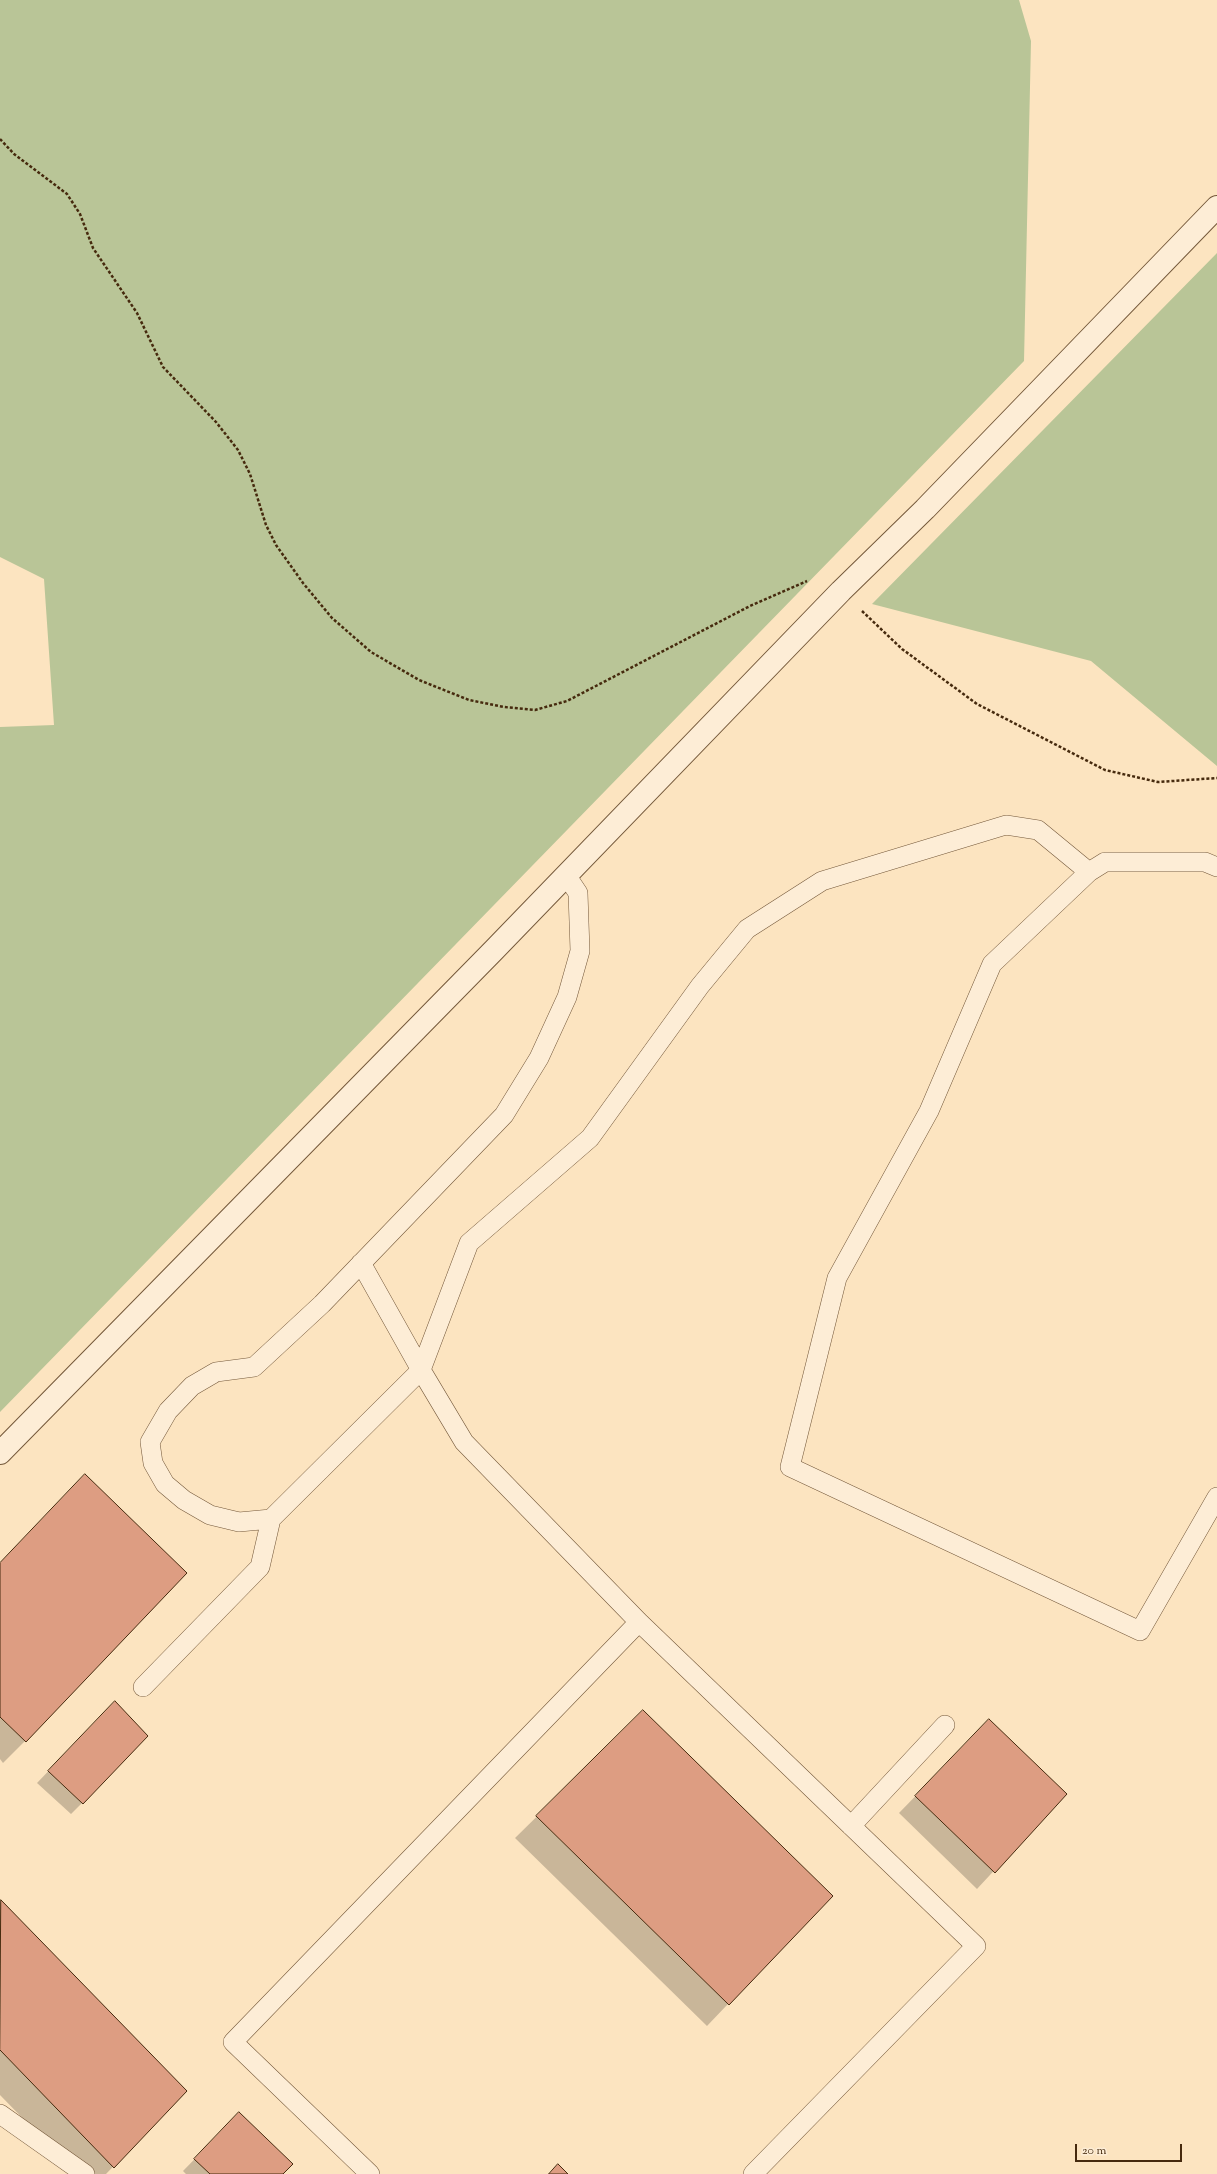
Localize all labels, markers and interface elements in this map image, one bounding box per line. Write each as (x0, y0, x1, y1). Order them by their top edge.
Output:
scale bar (1077, 2136, 1184, 2162)
text: 20 m (1082, 2142, 1106, 2160)

